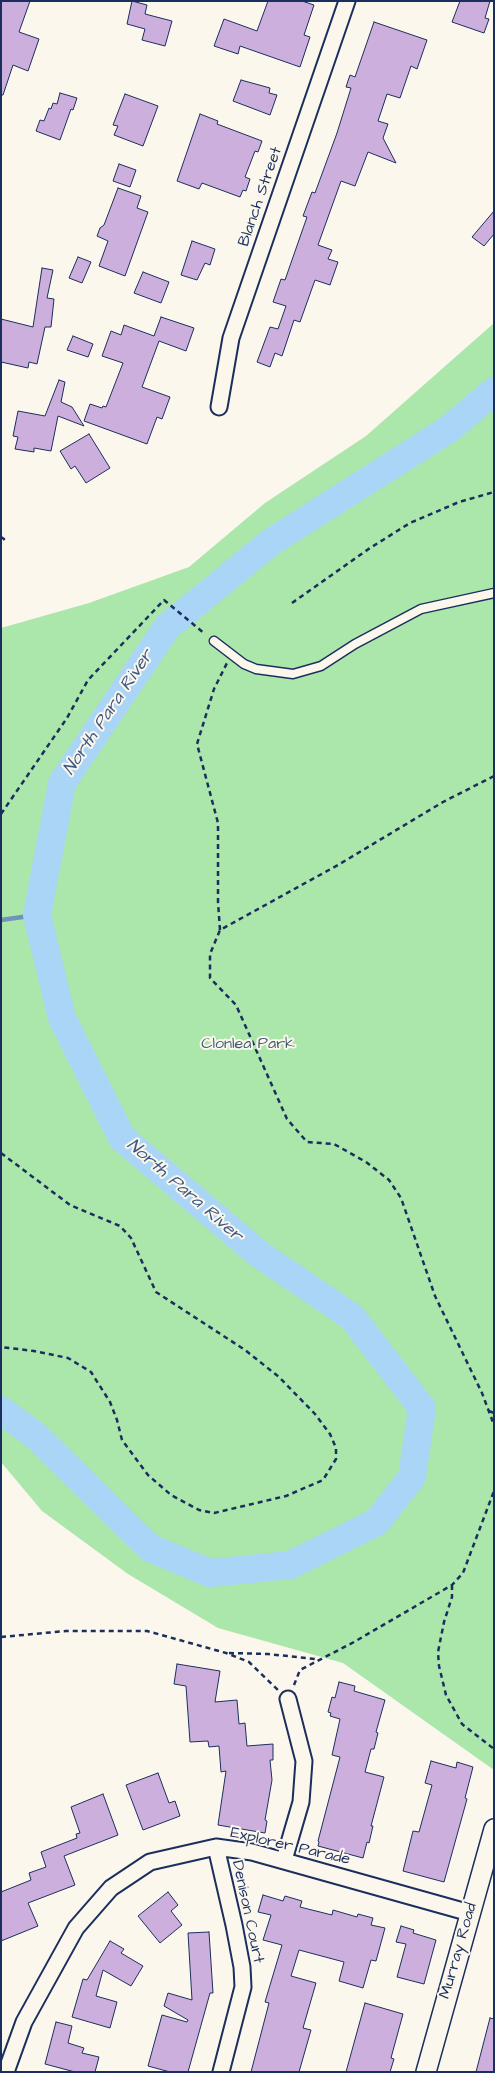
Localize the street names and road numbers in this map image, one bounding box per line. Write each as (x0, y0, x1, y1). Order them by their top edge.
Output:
street label: Blanch Street (235, 145, 287, 249)
street label: Explorer Parade (228, 1824, 352, 1870)
street label: Denison Court (227, 1859, 267, 1965)
street label: Murray Road (436, 1901, 482, 2001)

